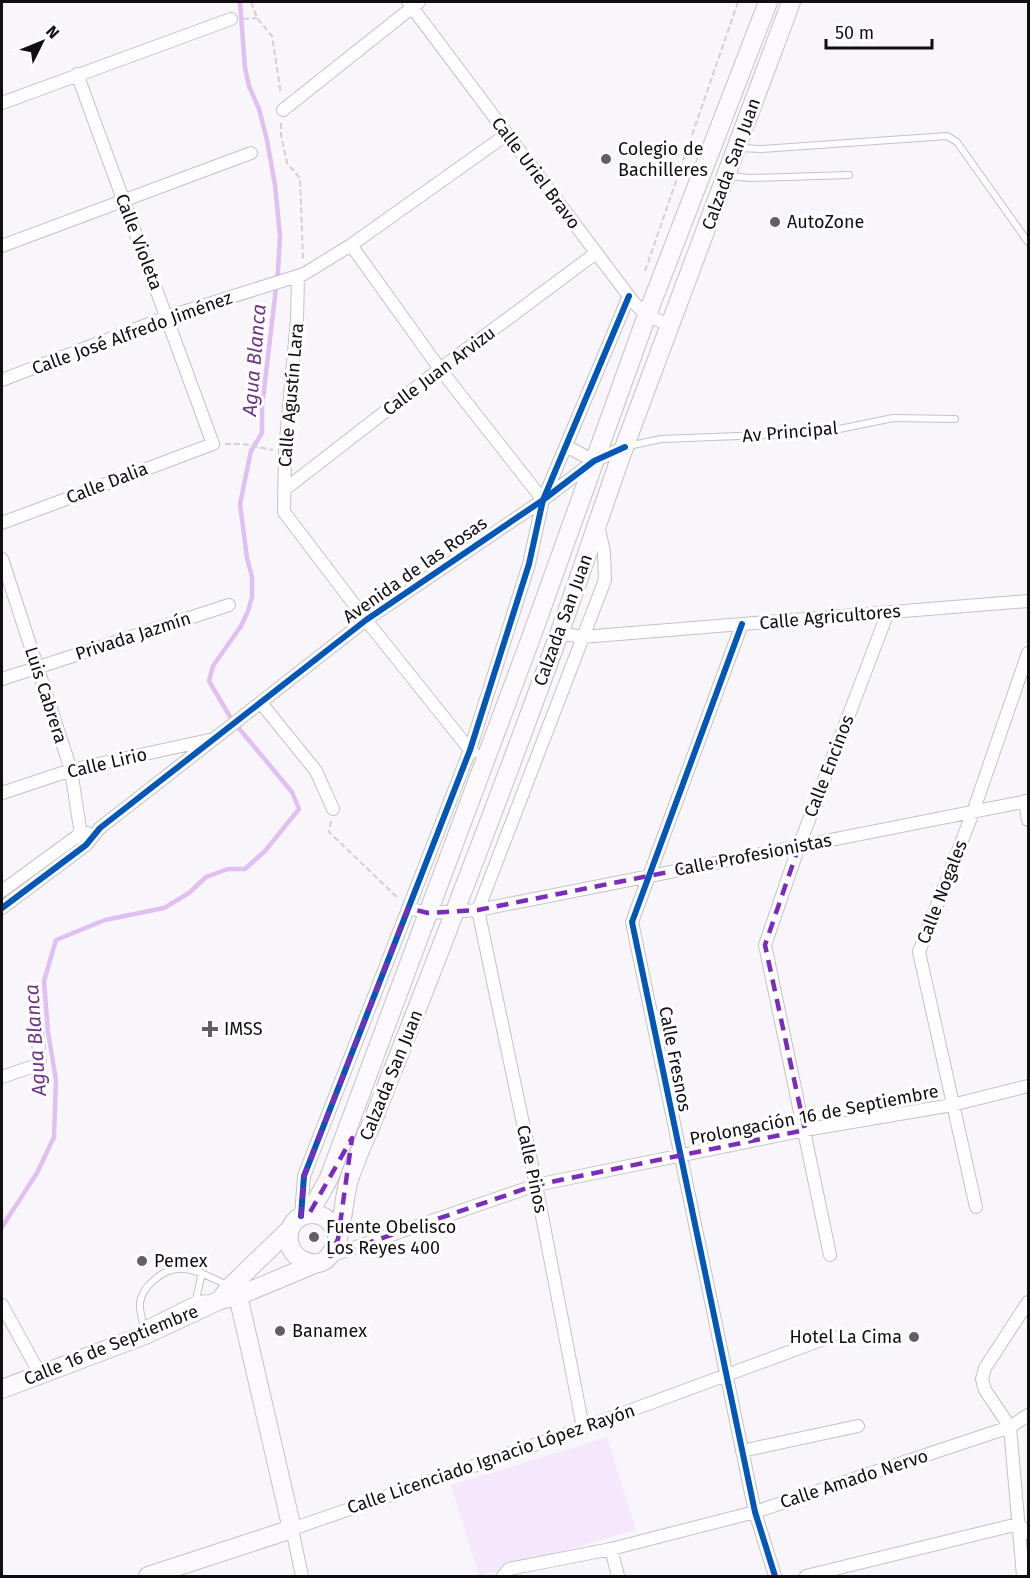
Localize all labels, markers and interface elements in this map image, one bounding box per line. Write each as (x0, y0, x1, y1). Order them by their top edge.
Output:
north arrow (12, 12, 72, 72)
scale bar (826, 12, 932, 50)
text: N (42, 22, 63, 42)
text: 50 m (835, 22, 874, 44)
street label: Calzada San Juan (697, 95, 765, 233)
street label: Calle Uriel Bravo (487, 113, 585, 233)
place label: Colegio de Bachilleres (618, 138, 708, 181)
marker: Colegio de Bachilleres (599, 152, 613, 166)
street label: Calle Violeta (111, 191, 167, 293)
place label: AutoZone (787, 211, 864, 233)
marker: AutoZone (768, 215, 782, 229)
street label: Calle José Alfredo Jiménez (29, 286, 235, 379)
water label: Agua Blanca (237, 303, 271, 418)
street label: Calle Agustín Lara (274, 322, 308, 468)
street label: Calle Juan Arvizu (378, 322, 500, 420)
street label: Av Principal (741, 417, 839, 447)
street label: Calle Dalia (63, 457, 151, 509)
street label: Avenida de las Rosas (339, 512, 491, 628)
street label: Calzada San Juan (529, 551, 597, 689)
street label: Calle Agricultores (758, 600, 902, 634)
street label: Privada Jazmín (73, 607, 193, 665)
street label: Luis Cabrera (20, 644, 72, 746)
street label: Calle Encinos (799, 712, 859, 820)
street label: Calle Lirio (65, 743, 149, 783)
street label: Calle Profesionistas (673, 829, 833, 881)
street label: Calle Nogales (912, 837, 972, 947)
water label: Agua Blanca (19, 983, 51, 1098)
street label: Calle Fresnos (654, 1004, 696, 1114)
street label: Calzada San Juan (355, 1006, 427, 1144)
place label: IMSS (224, 1018, 263, 1040)
marker: IMSS (201, 1020, 219, 1038)
street label: Prolongación 16 de Septiembre (688, 1080, 940, 1150)
street label: Calle Pinos (512, 1123, 552, 1215)
place label: Fuente Obelisco Los Reyes 400 (326, 1216, 456, 1259)
marker: Fuente Obelisco Los Reyes 400 (307, 1230, 321, 1244)
place label: Pemex (154, 1250, 208, 1272)
marker: Pemex (135, 1254, 149, 1268)
street label: Calle 16 de Septiembre (21, 1300, 201, 1390)
place label: Banamex (292, 1320, 367, 1342)
marker: Banamex (273, 1324, 287, 1338)
place label: Hotel La Cima (789, 1326, 902, 1348)
marker: Hotel La Cima (907, 1330, 921, 1344)
street label: Calle Licenciado Ignacio López Rayón (344, 1399, 638, 1519)
street label: Calle Amado Nervo (777, 1445, 931, 1513)

